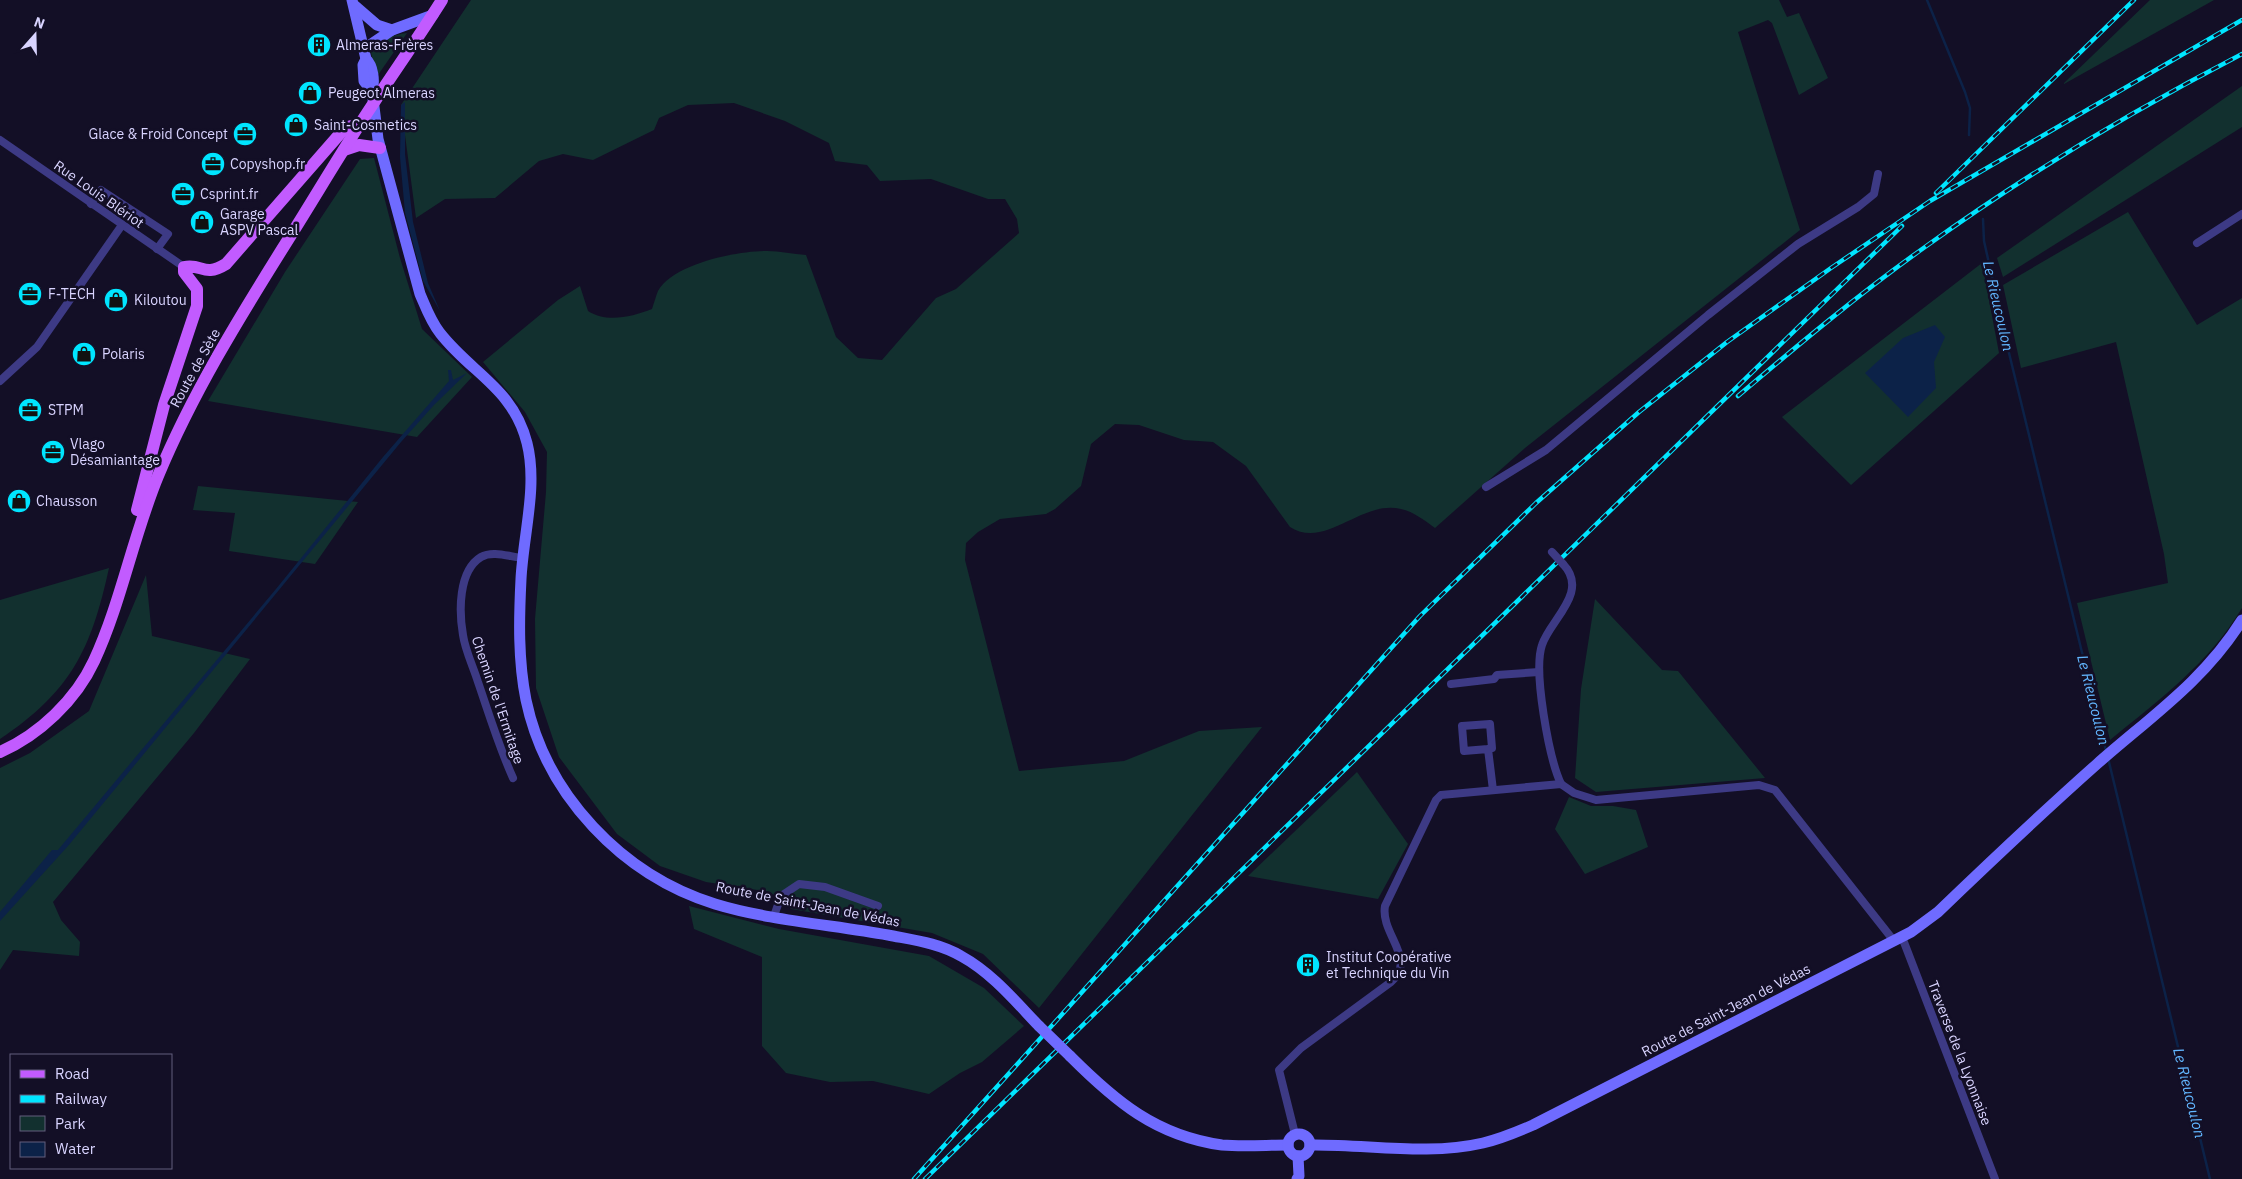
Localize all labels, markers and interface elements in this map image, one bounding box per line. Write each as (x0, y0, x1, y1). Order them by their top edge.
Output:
north arrow (10, 10, 60, 60)
text: N (32, 13, 47, 33)
building icon: Almeras-Frères (306, 32, 332, 58)
place label: Almeras-Frères (336, 36, 434, 54)
shop icon: Peugeot Almeras (297, 80, 323, 106)
place label: Peugeot Almeras (328, 84, 435, 102)
shop icon: Saint-Cosmetics (283, 112, 309, 138)
place label: Saint-Cosmetics (314, 116, 417, 134)
office icon: Glace & Froid Concept (232, 121, 258, 147)
place label: Glace & Froid Concept (89, 125, 228, 143)
office icon: Copyshop.fr (200, 151, 226, 177)
place label: Copyshop.fr (230, 155, 305, 173)
street label: Rue Louis Blériot (50, 156, 148, 232)
office icon: Csprint.fr (170, 181, 196, 207)
place label: Csprint.fr (200, 185, 258, 203)
place label: Garage ASPV Pascal (220, 205, 299, 239)
shop icon: Garage ASPV Pascal (189, 209, 215, 235)
water label: Le Rieucoulon (1979, 259, 2018, 353)
office icon: F-TECH (17, 281, 43, 307)
place label: F-TECH (48, 285, 95, 303)
shop icon: Kiloutou (103, 287, 129, 313)
place label: Kiloutou (134, 291, 187, 309)
street label: Route de Sète (166, 325, 224, 411)
shop icon: Polaris (71, 341, 97, 367)
place label: Polaris (102, 345, 145, 363)
office icon: STPM (17, 397, 43, 423)
place label: STPM (48, 401, 84, 419)
place label: Vlago Désamiantage (70, 435, 160, 469)
office icon: Vlago Désamiantage (40, 439, 66, 465)
shop icon: Chausson (6, 488, 32, 514)
place label: Chausson (36, 492, 97, 510)
street label: Chemin de l'Ermitage (468, 634, 528, 767)
water label: Le Rieucoulon (2073, 653, 2114, 747)
street label: Route de Saint-Jean de Védas (714, 877, 902, 931)
place label: Institut Coopérative et Technique du Vin (1326, 948, 1452, 982)
building icon: Institut Coopérative et Technique du Vin (1295, 952, 1321, 978)
street label: Route de Saint-Jean de Védas (1638, 959, 1814, 1061)
street label: Traverse de la Lyonnaise (1924, 978, 1996, 1128)
water label: Le Rieucoulon (2169, 1046, 2210, 1140)
legend (10, 1054, 172, 1169)
text: Road (55, 1064, 90, 1083)
text: Railway (55, 1089, 108, 1108)
text: Park (55, 1114, 85, 1133)
text: Water (55, 1139, 96, 1158)

